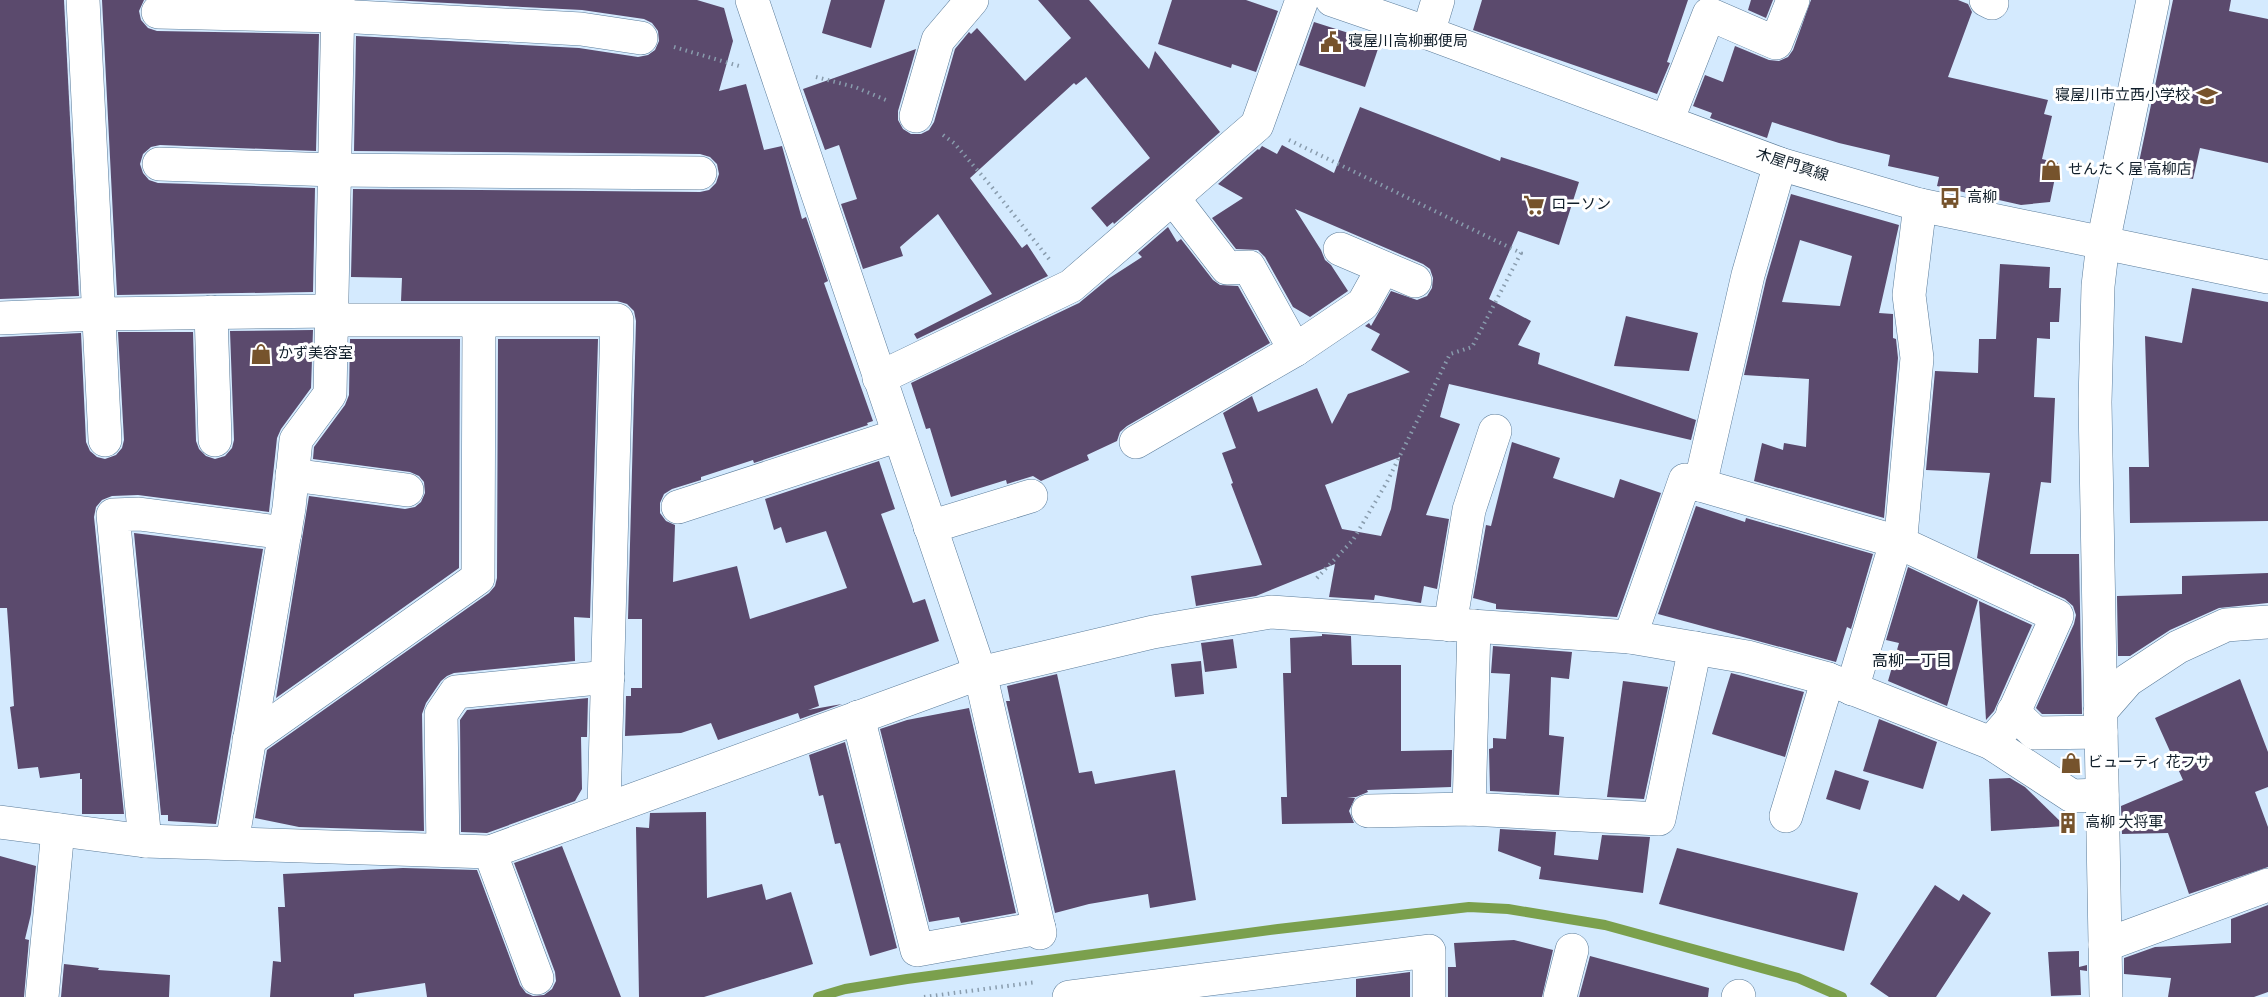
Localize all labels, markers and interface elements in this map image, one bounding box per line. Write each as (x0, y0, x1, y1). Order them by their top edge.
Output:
public building icon: 寝屋川高柳郵便局 (1319, 30, 1343, 54)
place label: 寝屋川高柳郵便局 (1348, 33, 1468, 52)
school or university icon: 寝屋川市立西小学校 (2195, 84, 2219, 108)
place label: 寝屋川市立西小学校 (2055, 87, 2190, 106)
street label: 木屋門真線 (1753, 145, 1831, 187)
shop icon: せんたく屋 高柳店 (2039, 158, 2063, 182)
place label: せんたく屋 高柳店 (2068, 161, 2192, 180)
bus stop icon: 高柳 (1938, 186, 1962, 210)
place label: 高柳 (1967, 189, 1997, 208)
supermarket icon: ローソン (1522, 193, 1546, 217)
place label: ローソン (1551, 196, 1611, 215)
shop icon: かず美容室 (249, 342, 273, 366)
place label: かず美容室 (278, 345, 353, 364)
district label: 高柳一丁目 (1872, 652, 1952, 672)
shop icon: ビューティ 花フサ (2059, 751, 2083, 775)
place label: ビューティ 花フサ (2088, 754, 2211, 773)
building icon: 高柳 大将軍 (2056, 811, 2080, 835)
place label: 高柳 大将軍 (2085, 814, 2164, 833)

